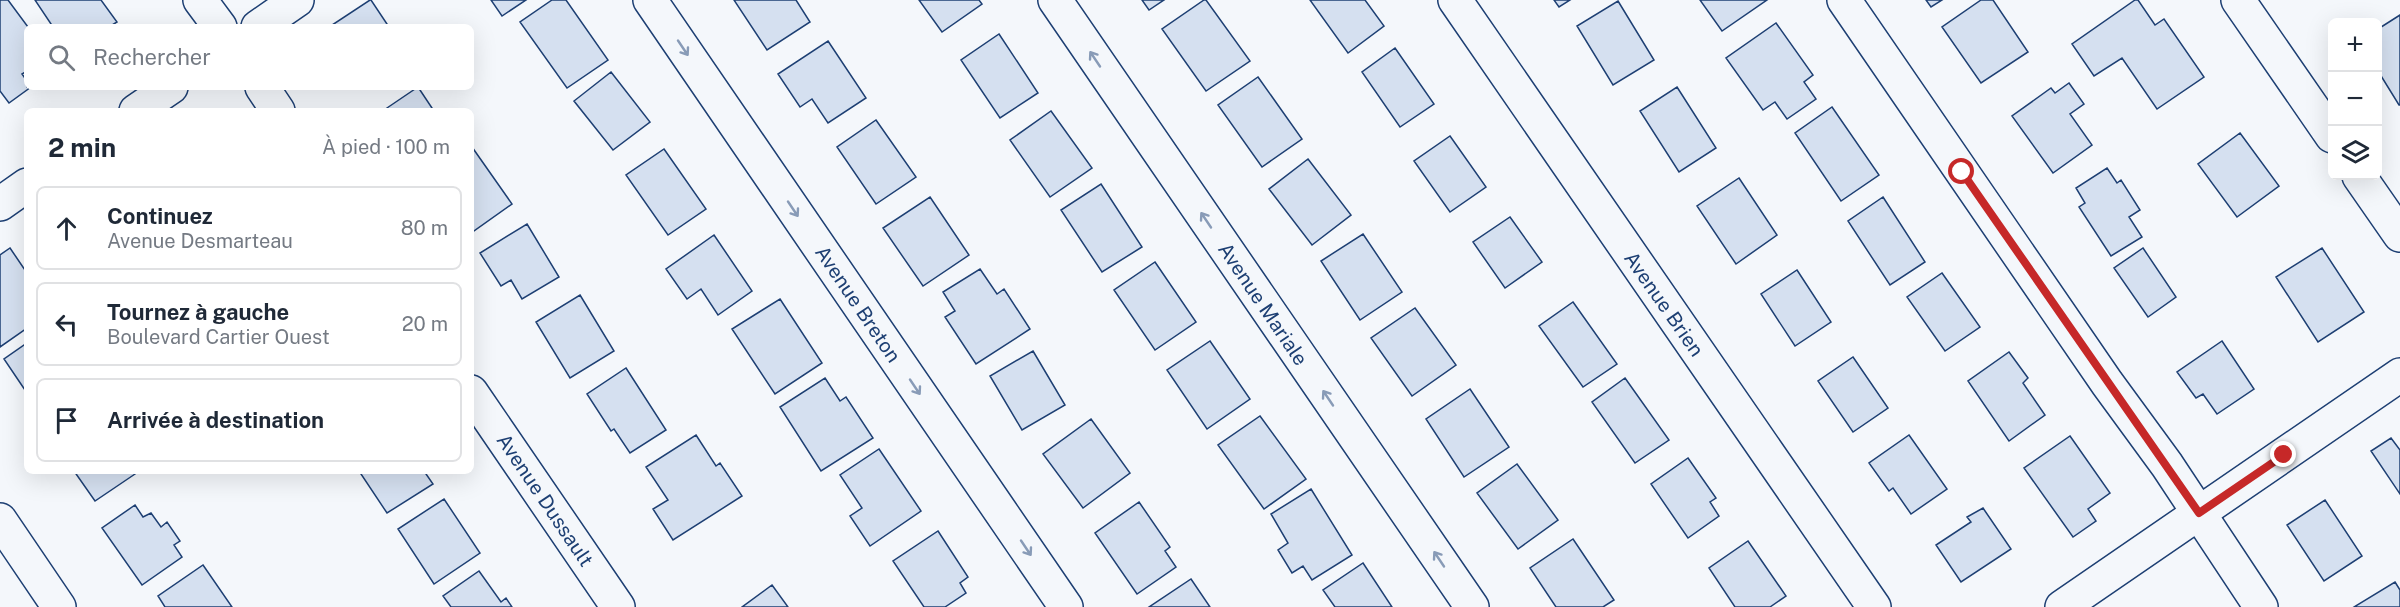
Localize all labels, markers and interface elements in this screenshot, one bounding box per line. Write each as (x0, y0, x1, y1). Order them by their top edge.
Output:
map controls (2328, 18, 2382, 180)
button: + (2328, 18, 2382, 72)
search box (24, 24, 474, 90)
one-way arrow (677, 40, 689, 56)
icon: search (45, 41, 78, 74)
text: Rechercher (93, 44, 211, 70)
one-way arrow (1089, 51, 1102, 68)
button: − (2328, 72, 2382, 126)
button: layers (2328, 126, 2382, 180)
text: 2 min (48, 132, 116, 163)
text: À pied · 100 m (322, 135, 450, 159)
route start (1948, 158, 1974, 184)
one-way arrow (787, 201, 799, 217)
text: Continuez (107, 203, 213, 229)
icon: ahead (50, 212, 83, 245)
one-way arrow (1200, 212, 1212, 229)
text: 80 m (401, 216, 448, 240)
text: Avenue Desmarteau (107, 229, 293, 253)
street label: Avenue Mariale (1213, 238, 1313, 370)
street label: Avenue Breton (810, 241, 906, 367)
street label: Avenue Brien (1619, 247, 1709, 361)
text: Tournez à gauche (107, 299, 289, 325)
icon: left (50, 308, 83, 341)
text: 20 m (402, 312, 448, 336)
text: Boulevard Cartier Ouest (107, 325, 330, 349)
one-way arrow (909, 379, 921, 395)
one-way arrow (1322, 390, 1334, 407)
icon: arrive (50, 404, 83, 437)
text: Arrivée à destination (107, 407, 324, 433)
street label: Avenue Dussault (492, 429, 598, 571)
route end (2270, 441, 2296, 467)
one-way arrow (1019, 540, 1032, 557)
one-way arrow (1432, 550, 1445, 567)

